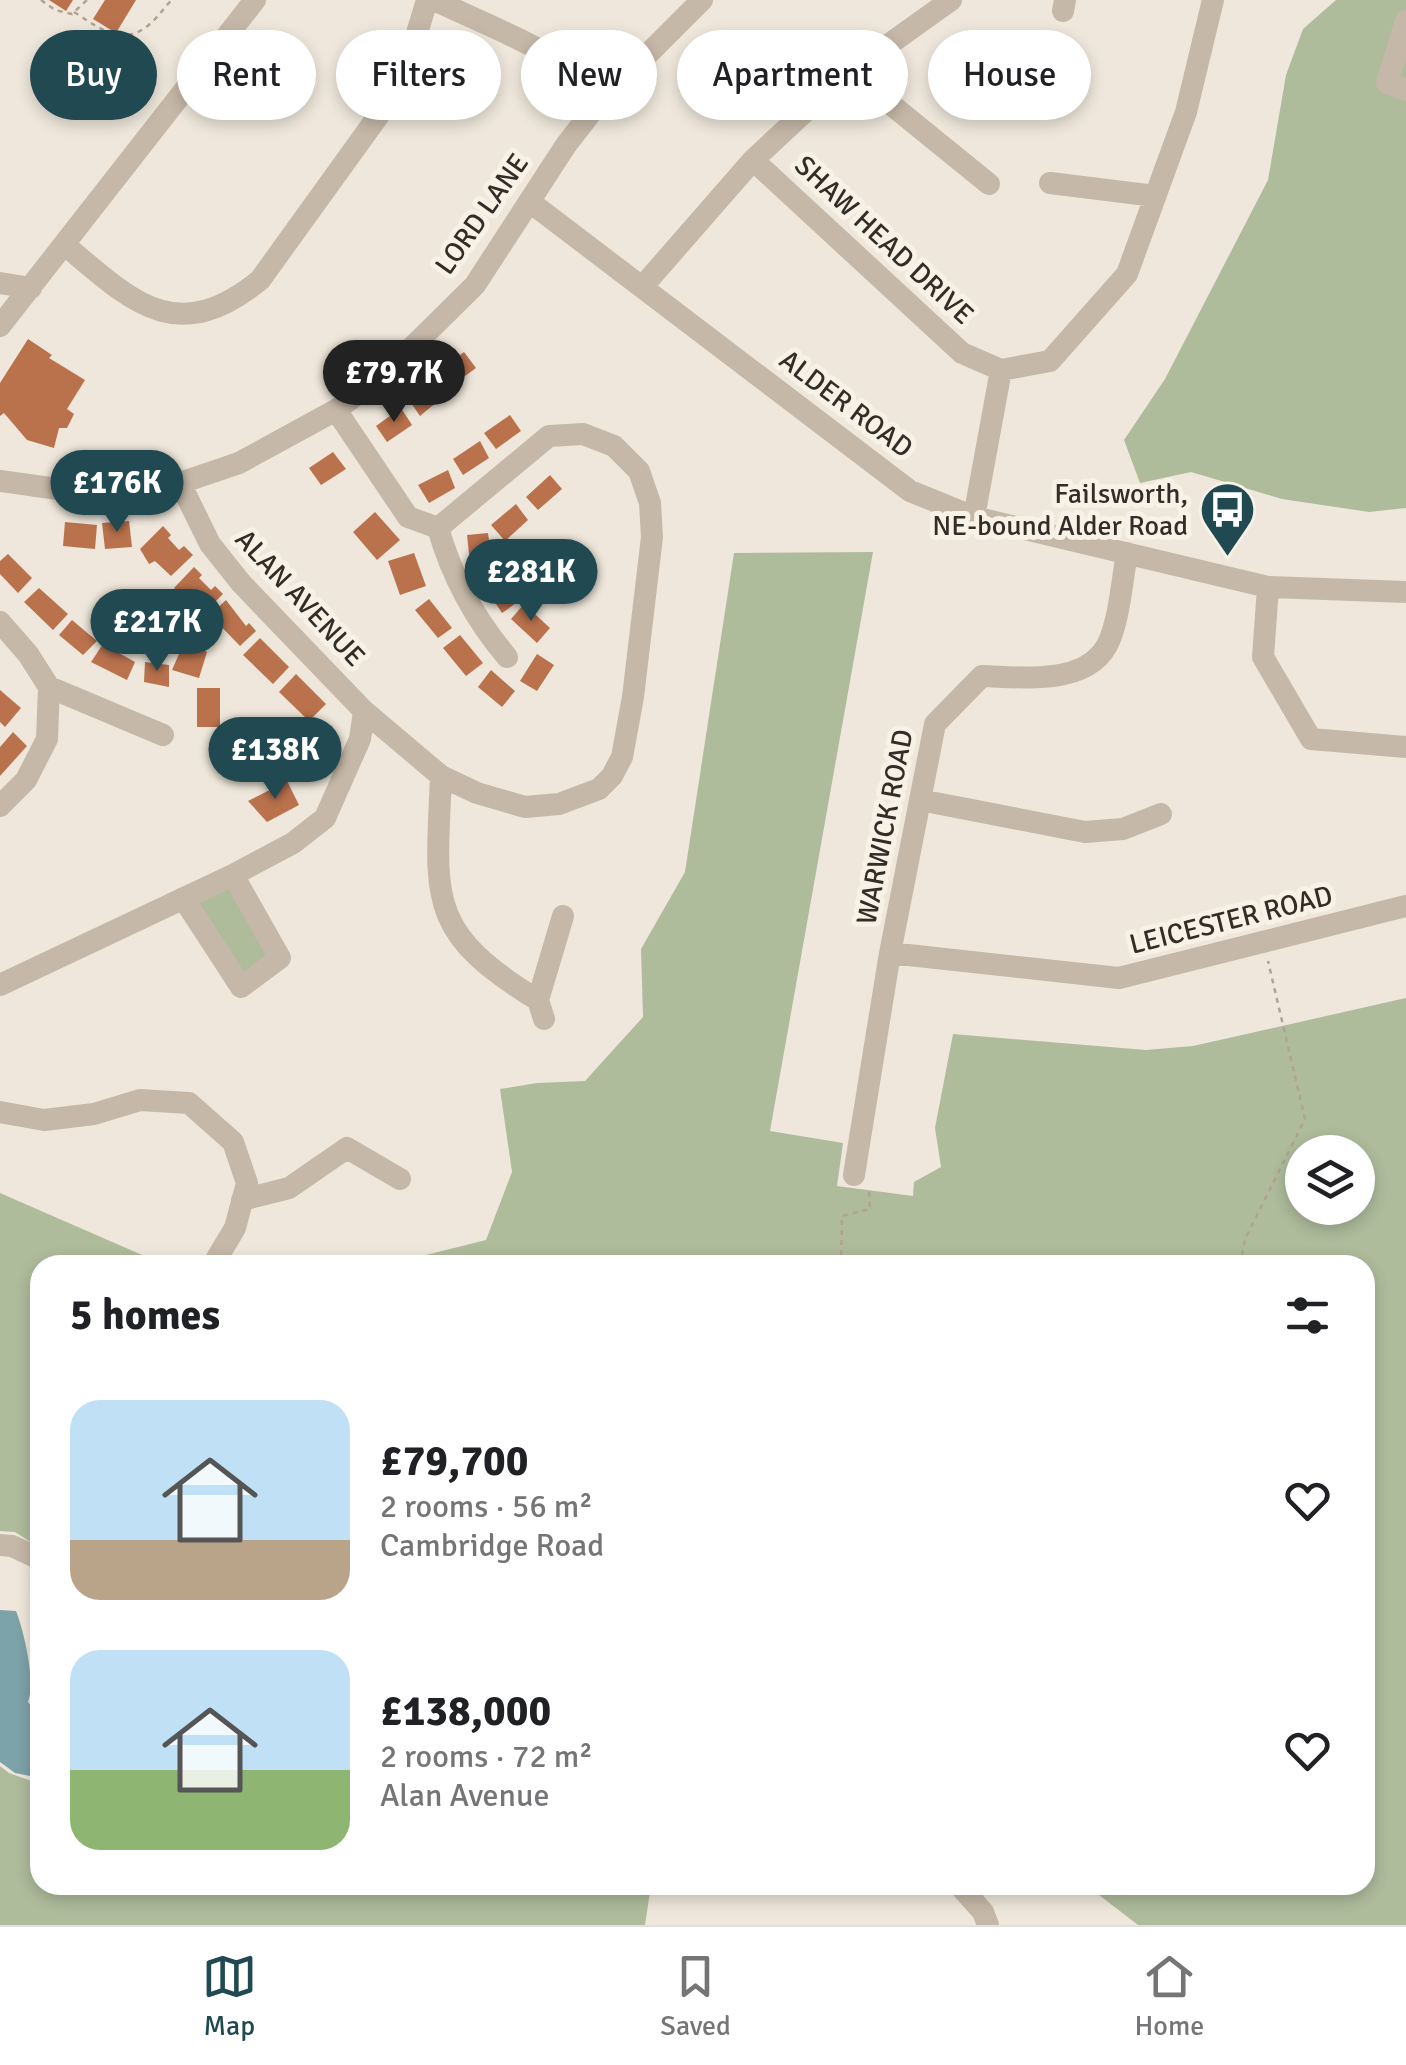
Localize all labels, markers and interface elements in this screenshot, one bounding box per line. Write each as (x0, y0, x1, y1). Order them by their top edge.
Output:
chip: Buy (30, 30, 157, 120)
chip: Rent (177, 30, 316, 120)
chip: Filters (336, 30, 501, 120)
chip: New (521, 30, 657, 120)
chip: Apartment (677, 30, 908, 120)
chip: House (928, 30, 1091, 120)
street label: LORD LANE (428, 147, 536, 281)
street label: SHAW HEAD DRIVE (788, 148, 980, 332)
pin: £79.7K (313, 340, 475, 425)
street label: ALDER ROAD (773, 343, 919, 465)
text: £79.7K (345, 353, 443, 392)
pin: £176K (47, 450, 187, 535)
text: £176K (73, 463, 161, 502)
place label: Failsworth, NE-bound Alder Road (932, 477, 1188, 543)
bus stop icon: Failsworth, NE-bound Alder Road (1197, 480, 1257, 559)
street label: ALAN AVENUE (228, 522, 372, 674)
pin: £281K (461, 539, 601, 624)
text: £281K (487, 552, 575, 591)
pin: £217K (87, 589, 227, 674)
text: £217K (113, 602, 201, 641)
pin: £138K (205, 717, 345, 802)
street label: WARWICK ROAD (849, 726, 921, 928)
text: £138K (231, 730, 319, 769)
street label: LEICESTER ROAD (1126, 878, 1336, 962)
map controls (1285, 1135, 1375, 1225)
button: layers (1285, 1135, 1375, 1225)
icon: filters (1280, 1288, 1335, 1343)
text: 5 homes (70, 1290, 220, 1341)
text: £79,700 (380, 1436, 528, 1487)
icon: home (150, 1440, 270, 1560)
icon: heart (1280, 1473, 1335, 1528)
text: 2 rooms · 56 m² (380, 1487, 593, 1526)
text: Cambridge Road (380, 1526, 604, 1565)
text: £138,000 (380, 1686, 551, 1737)
icon: home (150, 1690, 270, 1810)
icon: heart (1280, 1723, 1335, 1778)
text: 2 rooms · 72 m² (380, 1737, 593, 1776)
text: Alan Avenue (380, 1776, 550, 1815)
tab: Map (202, 1949, 257, 2043)
tab: Saved (660, 1949, 731, 2043)
tab: Home (1134, 1949, 1204, 2043)

